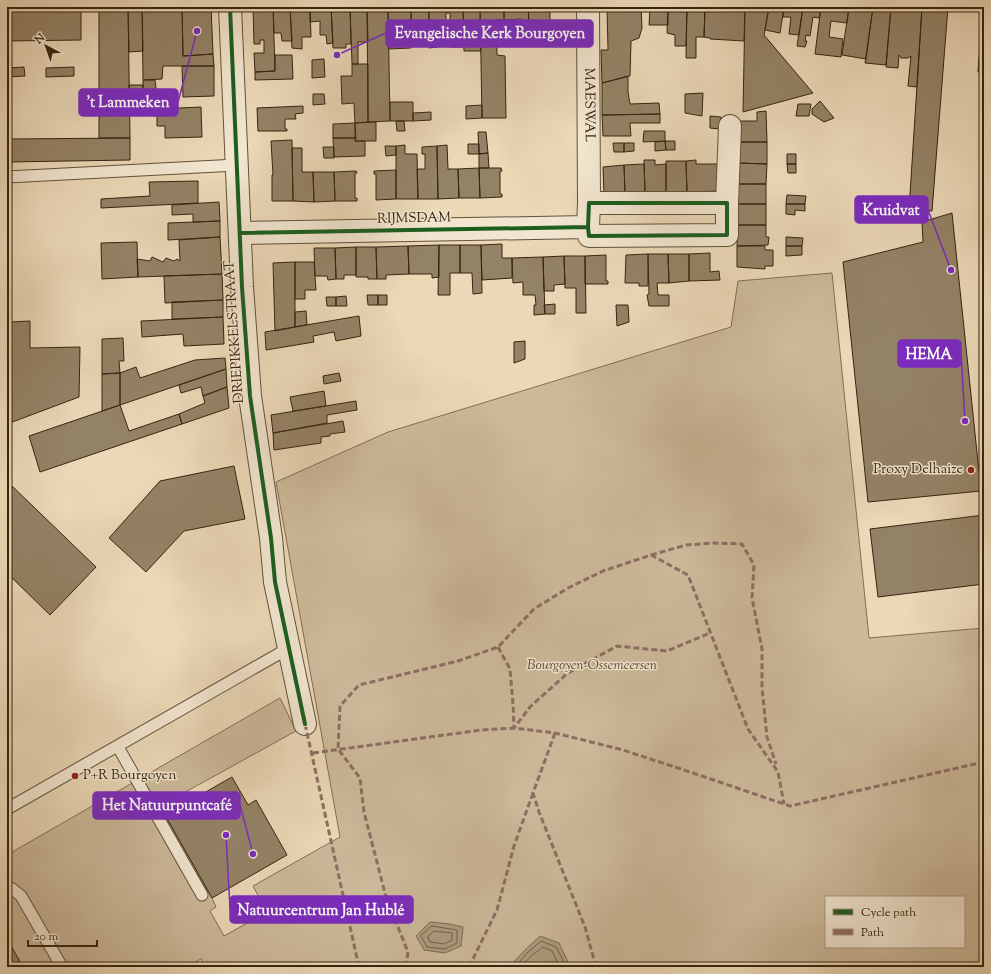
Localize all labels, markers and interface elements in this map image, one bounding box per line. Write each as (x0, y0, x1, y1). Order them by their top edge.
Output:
callout: Evangelische Kerk Bourgoyen (386, 20, 593, 47)
text: Evangelische Kerk Bourgoyen (395, 24, 585, 45)
north arrow (26, 26, 66, 66)
text: N (31, 30, 49, 49)
street label: MAESWAL (578, 68, 599, 143)
callout: 't Lammeken (79, 89, 178, 116)
text: 't Lammeken (86, 93, 170, 114)
callout: Kruidvat (855, 196, 928, 223)
text: Kruidvat (862, 201, 920, 222)
street label: RIJMSDAM (377, 208, 451, 230)
street label: DRIEPIKKELSTRAAT (220, 260, 250, 404)
callout: HEMA (898, 340, 961, 367)
text: HEMA (906, 345, 953, 366)
place label: Proxy Delhaize (873, 460, 963, 480)
marker: Proxy Delhaize (966, 465, 976, 475)
park label: Bourgoyen-Ossemeersen (527, 656, 658, 676)
place label: P+R Bourgoyen (83, 766, 176, 786)
marker: P+R Bourgoyen (70, 771, 80, 781)
callout: Het Natuurpuntcafé (93, 792, 240, 819)
text: Het Natuurpuntcafé (102, 796, 232, 817)
callout: Natuurcentrum Jan Hublé (230, 896, 413, 923)
legend (825, 896, 965, 948)
text: Natuurcentrum Jan Hublé (237, 901, 405, 922)
text: Cycle path (861, 904, 916, 922)
scale bar (28, 922, 97, 948)
text: Path (861, 924, 884, 942)
text: 20 m (34, 928, 59, 946)

